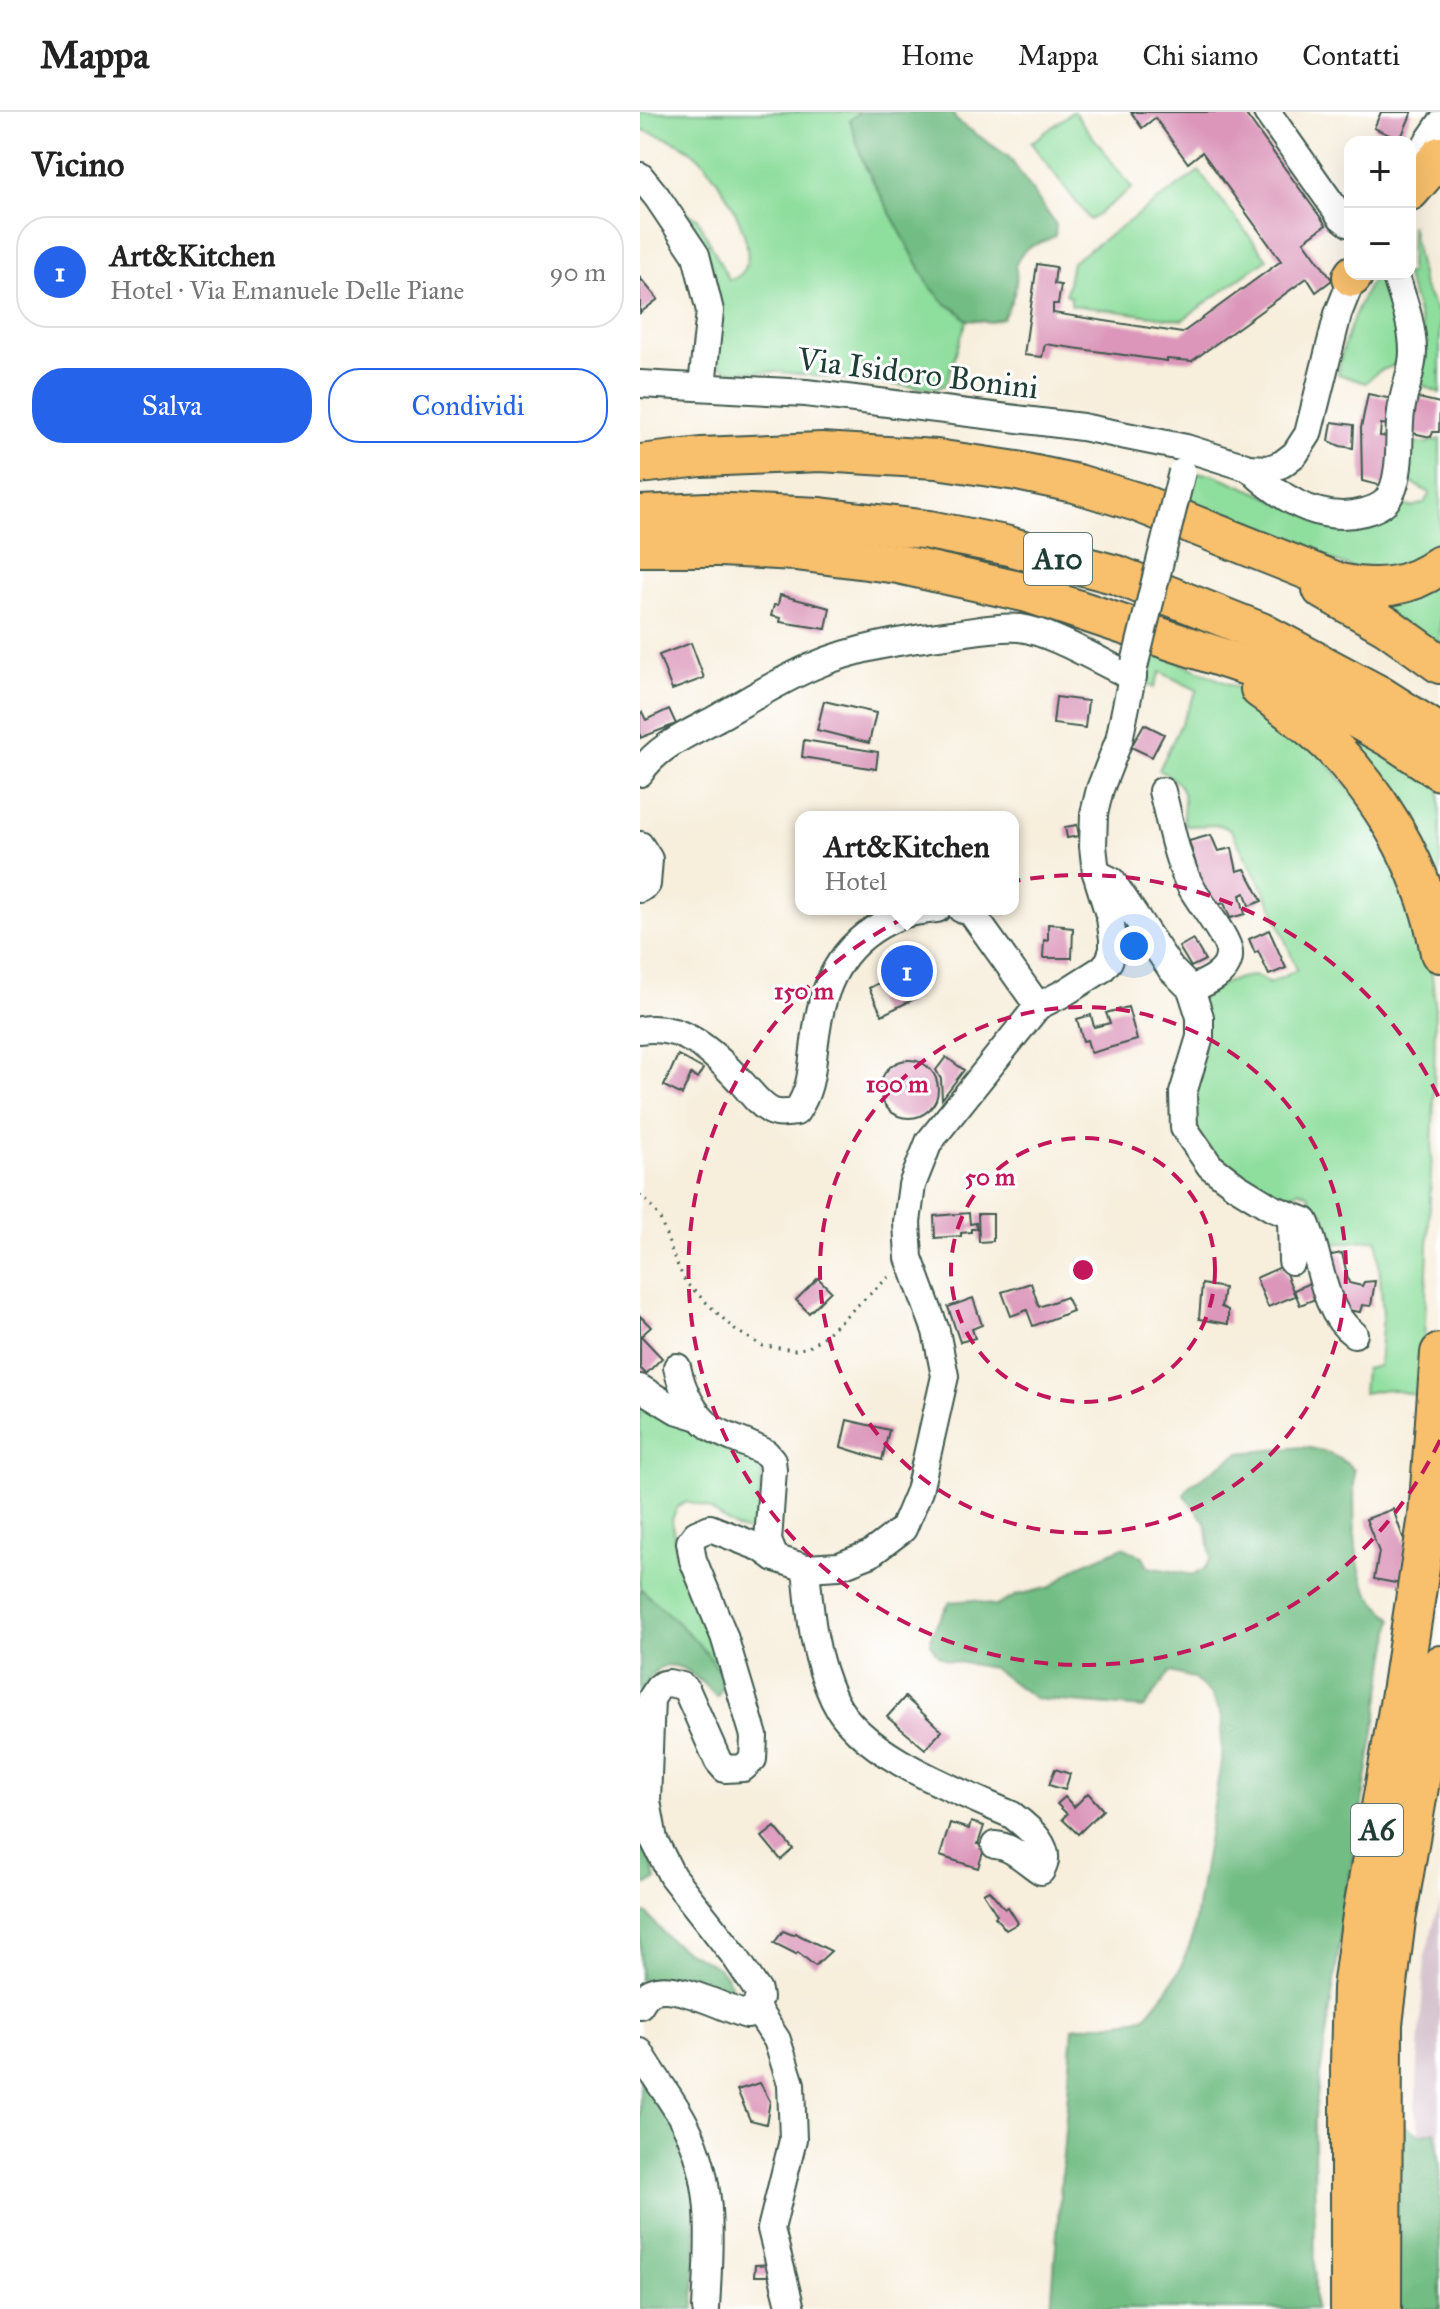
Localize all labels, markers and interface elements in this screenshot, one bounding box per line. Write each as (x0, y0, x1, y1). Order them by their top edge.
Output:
text: Mappa (40, 32, 149, 78)
text: Home (901, 38, 974, 73)
text: Mappa (1018, 38, 1098, 73)
text: Chi siamo (1142, 38, 1258, 73)
text: Contatti (1302, 38, 1400, 73)
map controls (1344, 136, 1416, 280)
button: + (1344, 136, 1416, 208)
text: Vicino (32, 144, 124, 185)
button: − (1344, 208, 1416, 280)
text: Art&Kitchen (110, 238, 275, 274)
text: 1 (55, 256, 65, 288)
text: 90 m (549, 256, 606, 288)
text: Hotel · Via Emanuele Delle Piane (110, 274, 464, 306)
street label: Via Isidoro Bonini (794, 339, 1041, 408)
button: Salva (32, 368, 312, 443)
button: Condividi (328, 368, 608, 443)
road number: A10 (1024, 533, 1092, 585)
popup (795, 811, 1019, 915)
text: Art&Kitchen (824, 829, 990, 865)
text: Hotel (824, 865, 887, 897)
your location (1114, 926, 1154, 966)
pin: 1 (881, 941, 933, 1001)
text: 150 m (774, 976, 835, 1006)
text: 100 m (866, 1069, 929, 1099)
text: 50 m (965, 1162, 1016, 1192)
centre of rings (1069, 1256, 1097, 1284)
road number: A6 (1351, 1804, 1403, 1856)

